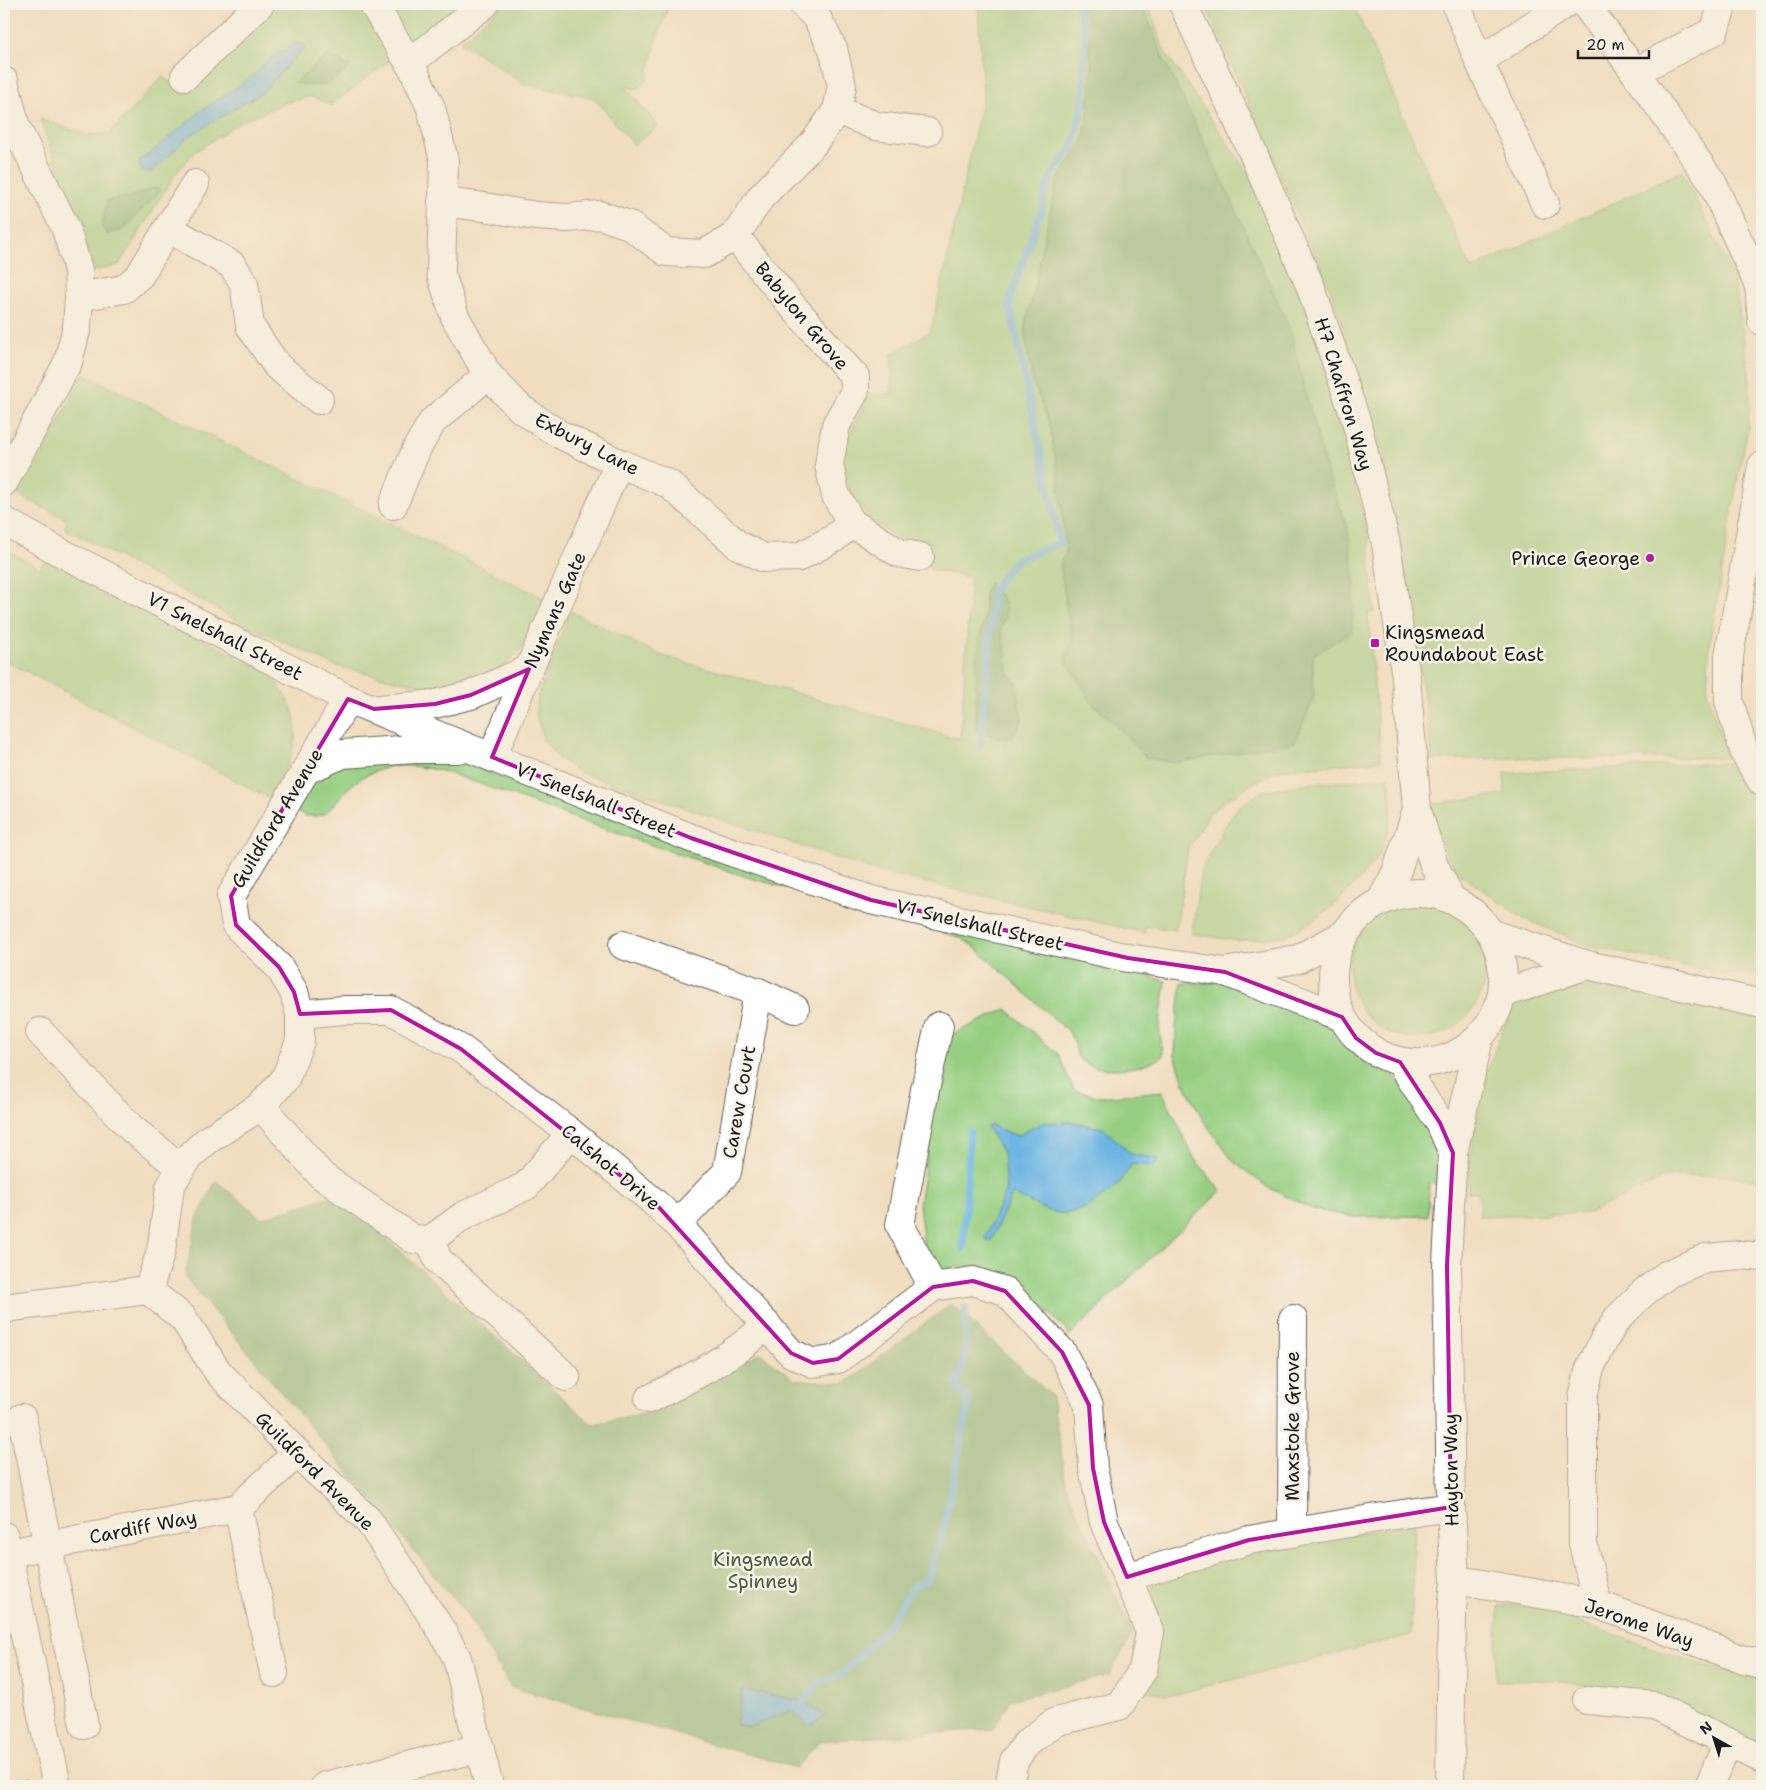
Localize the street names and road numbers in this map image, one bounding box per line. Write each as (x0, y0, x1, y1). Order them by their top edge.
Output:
street label: Babylon Grove (749, 257, 855, 375)
street label: H7 Chaffron Way (1309, 314, 1379, 474)
street label: Exbury Lane (530, 407, 644, 481)
street label: Nymans Gate (518, 548, 592, 672)
street label: V1 Snelshall Street (143, 586, 307, 686)
street label: Guildford Avenue (225, 743, 329, 893)
street label: V1 Snelshall Street (512, 756, 680, 844)
street label: V1 Snelshall Street (894, 894, 1066, 956)
street label: Carew Court (717, 1043, 761, 1161)
street label: Calshot Drive (556, 1118, 666, 1216)
street label: Maxstoke Grove (1280, 1351, 1305, 1501)
street label: Guildford Avenue (250, 1406, 380, 1536)
street label: Hayton Way (1438, 1413, 1464, 1527)
street label: Cardiff Way (87, 1504, 199, 1550)
street label: Jerome Way (1581, 1593, 1697, 1653)

